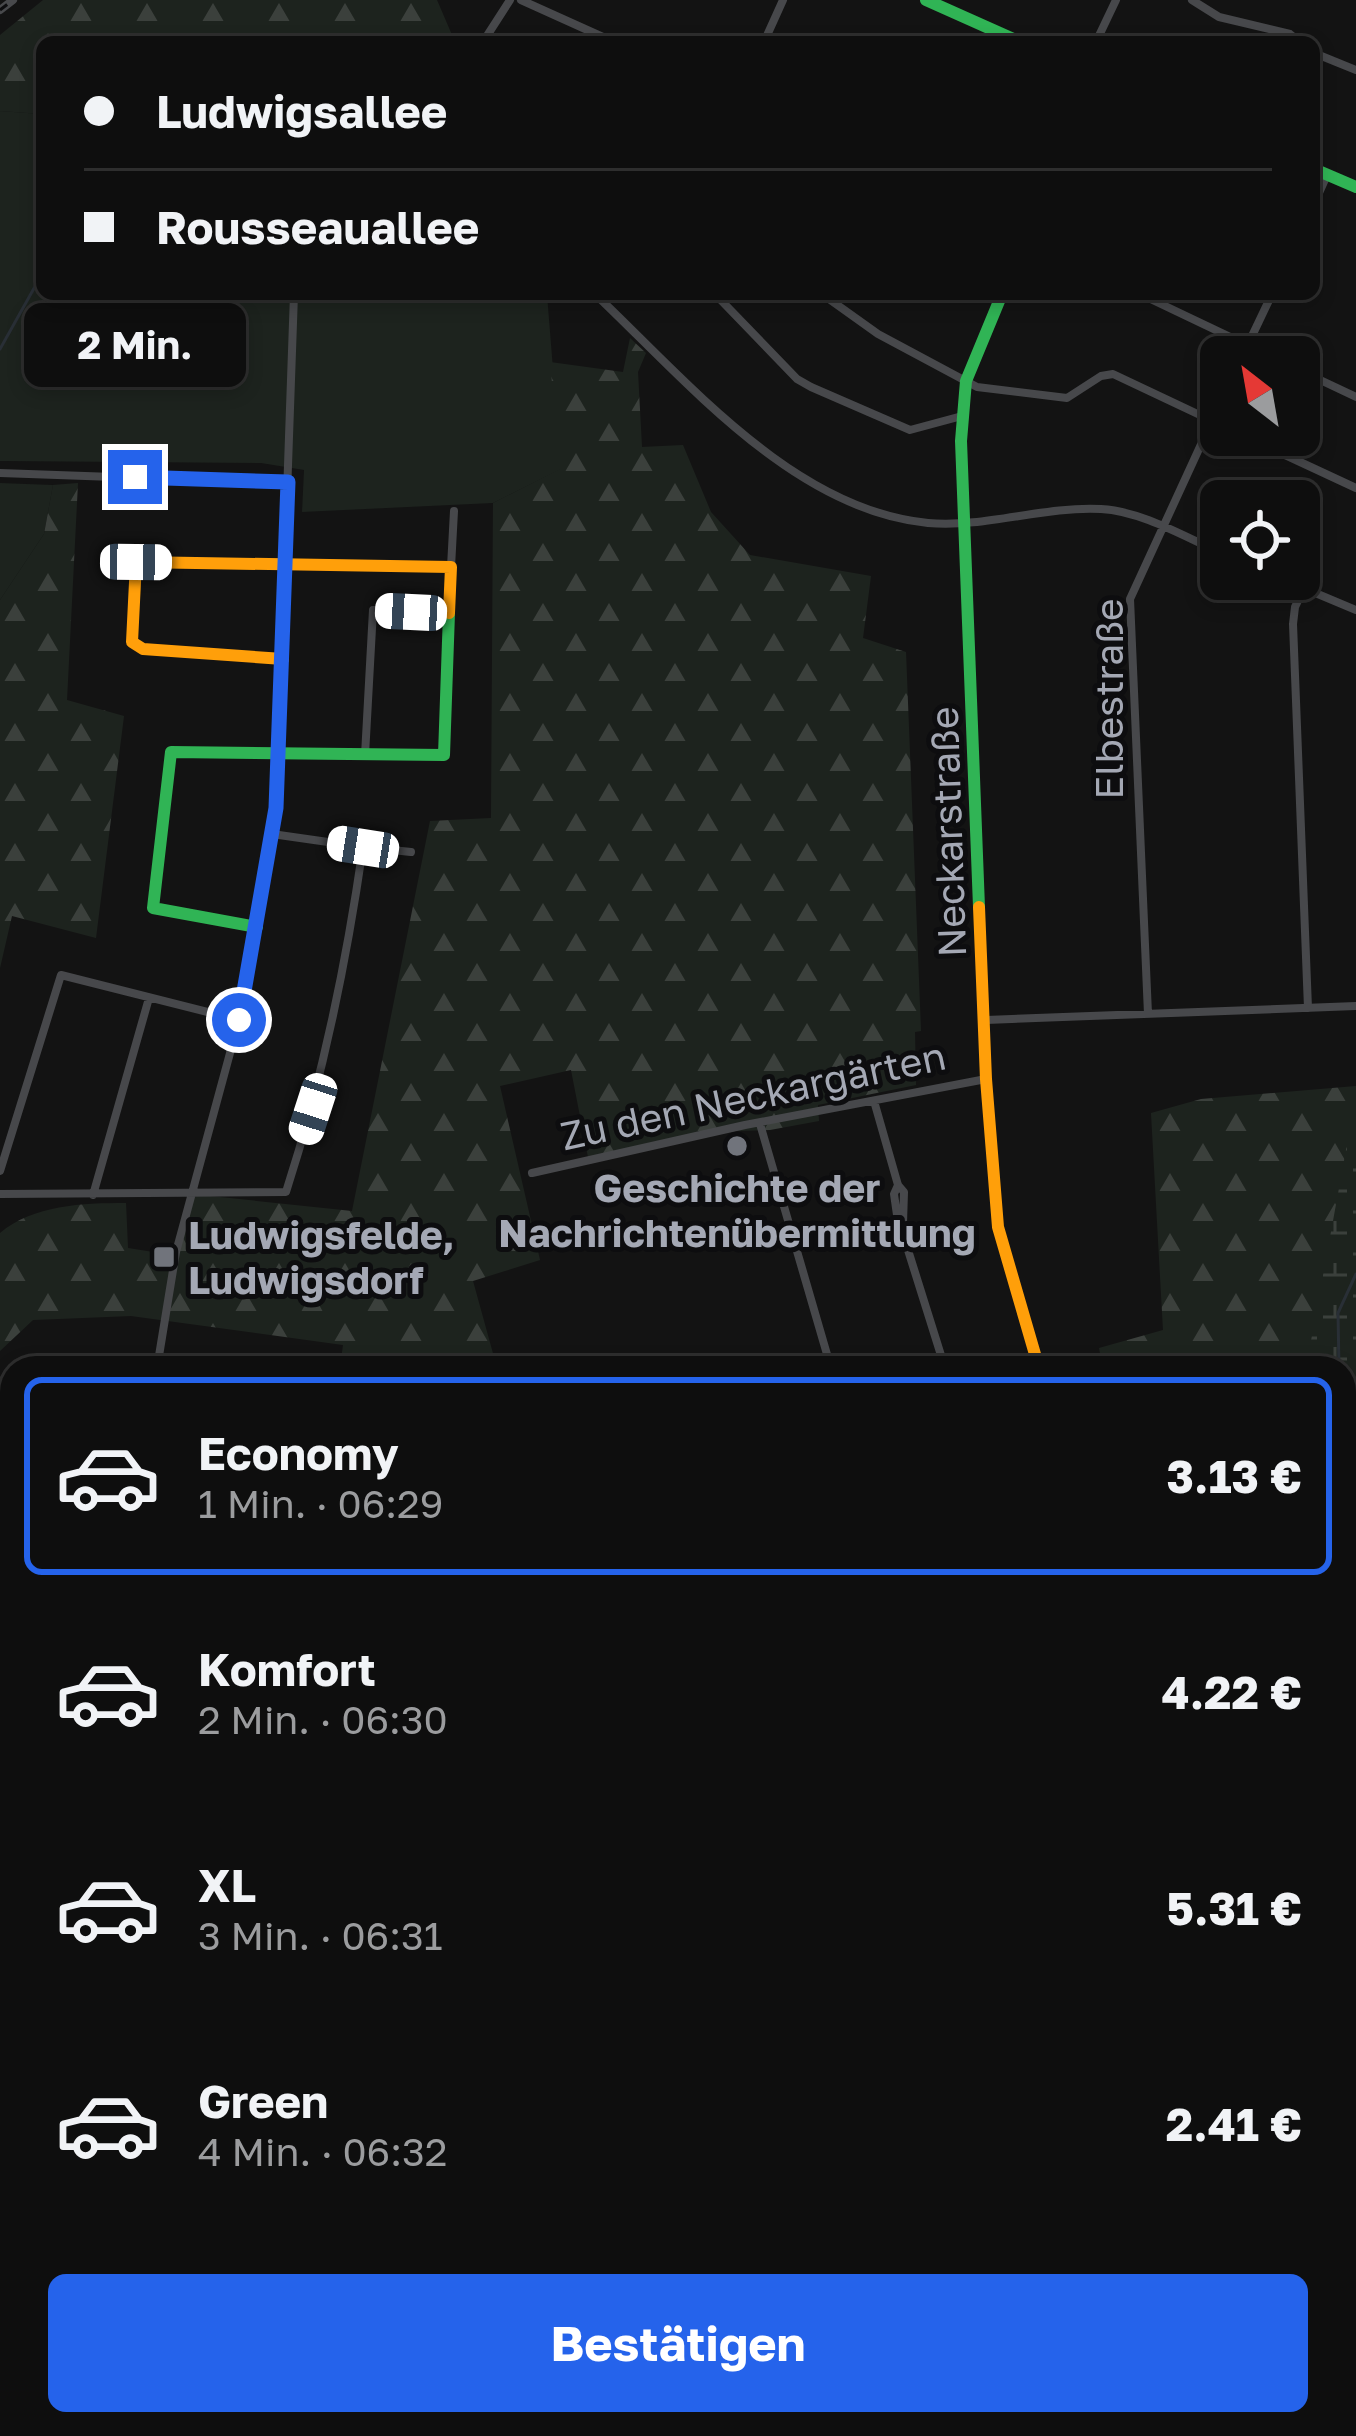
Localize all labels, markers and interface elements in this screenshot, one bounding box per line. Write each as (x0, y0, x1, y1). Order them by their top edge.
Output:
text: Ludwigsallee (156, 84, 447, 138)
text: Rousseauallee (156, 200, 479, 254)
callout: 2 Min. (24, 303, 246, 387)
text: 2 Min. (77, 321, 193, 368)
north arrow (1200, 336, 1320, 456)
map controls (1200, 336, 1320, 600)
route end (108, 450, 162, 504)
button: locate (1200, 480, 1320, 600)
car (100, 543, 172, 581)
car (374, 592, 448, 632)
street label: Elbestraße (1085, 598, 1132, 800)
street label: Neckarstraße (920, 706, 975, 958)
car (325, 824, 401, 870)
route start (212, 993, 266, 1047)
street label: Zu den Neckargärten (556, 1032, 950, 1159)
car (285, 1069, 341, 1149)
marker: Geschichte der Nachrichtenübermittlung (724, 1133, 750, 1159)
place label: Geschichte der Nachrichtenübermittlung (498, 1164, 976, 1256)
place label: Ludwigsfelde, Ludwigsdorf (188, 1211, 455, 1303)
marker: Ludwigsfelde, Ludwigsdorf (151, 1244, 177, 1270)
icon: car (54, 1422, 162, 1530)
text: Economy (198, 1426, 399, 1480)
text: 3.13 € (1167, 1449, 1302, 1503)
text: 1 Min. · 06:29 (198, 1480, 443, 1527)
icon: car (54, 1638, 162, 1746)
text: Komfort (198, 1642, 376, 1696)
text: 4.22 € (1162, 1665, 1302, 1719)
text: 2 Min. · 06:30 (198, 1696, 448, 1743)
icon: car (54, 1854, 162, 1962)
text: XL (198, 1858, 256, 1912)
text: 5.31 € (1167, 1881, 1302, 1935)
text: 3 Min. · 06:31 (198, 1912, 443, 1959)
icon: car (54, 2070, 162, 2178)
text: Green (198, 2074, 328, 2128)
text: 2.41 € (1166, 2097, 1302, 2151)
text: 4 Min. · 06:32 (198, 2128, 447, 2175)
button: Bestätigen (48, 2274, 1308, 2412)

